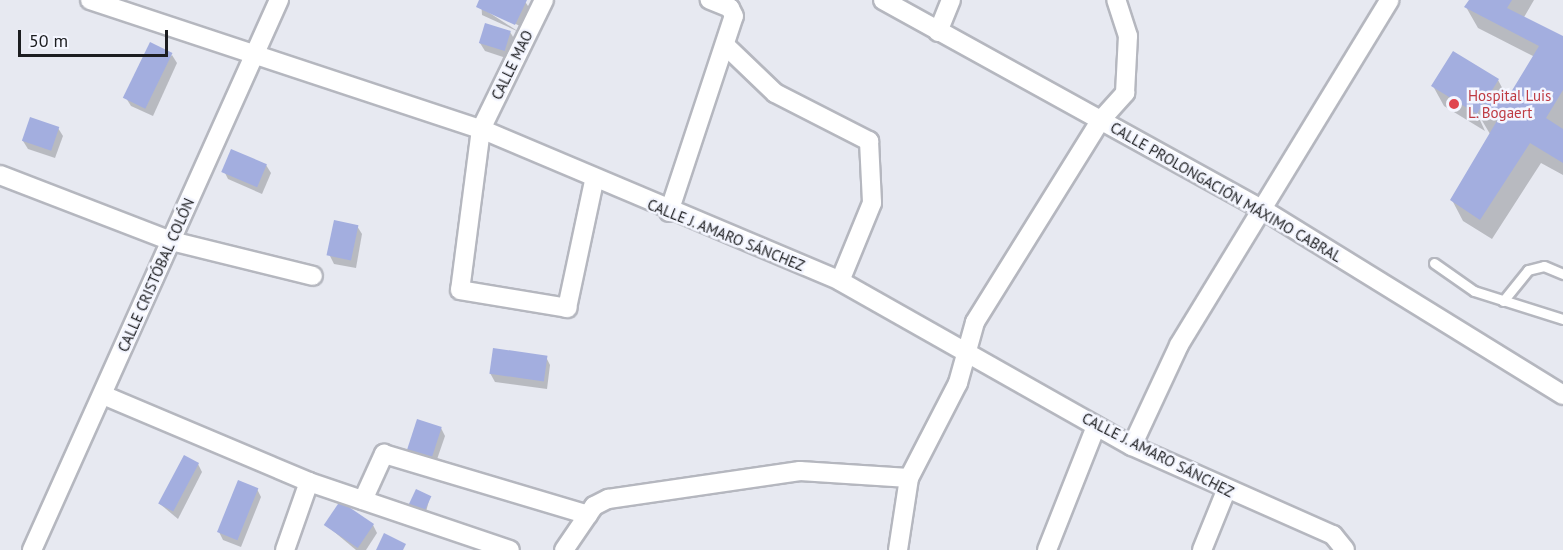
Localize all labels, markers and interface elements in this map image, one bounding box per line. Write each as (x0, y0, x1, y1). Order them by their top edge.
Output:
scale bar (21, 18, 171, 56)
street label: CALLE MAO (487, 27, 537, 103)
text: 50 m (29, 29, 68, 52)
place label: Hospital Luis L. Bogaert (1468, 86, 1551, 121)
marker: Hospital Luis L. Bogaert (1445, 95, 1463, 113)
street label: CALLE PROLONGACIÓN MÁXIMO CABRAL (1107, 118, 1345, 266)
street label: CALLE CRISTÓBAL COLÓN (114, 195, 198, 355)
street label: CALLE J. AMARO SÁNCHEZ (644, 195, 808, 275)
street label: CALLE J. AMARO SÁNCHEZ (1078, 408, 1238, 502)

